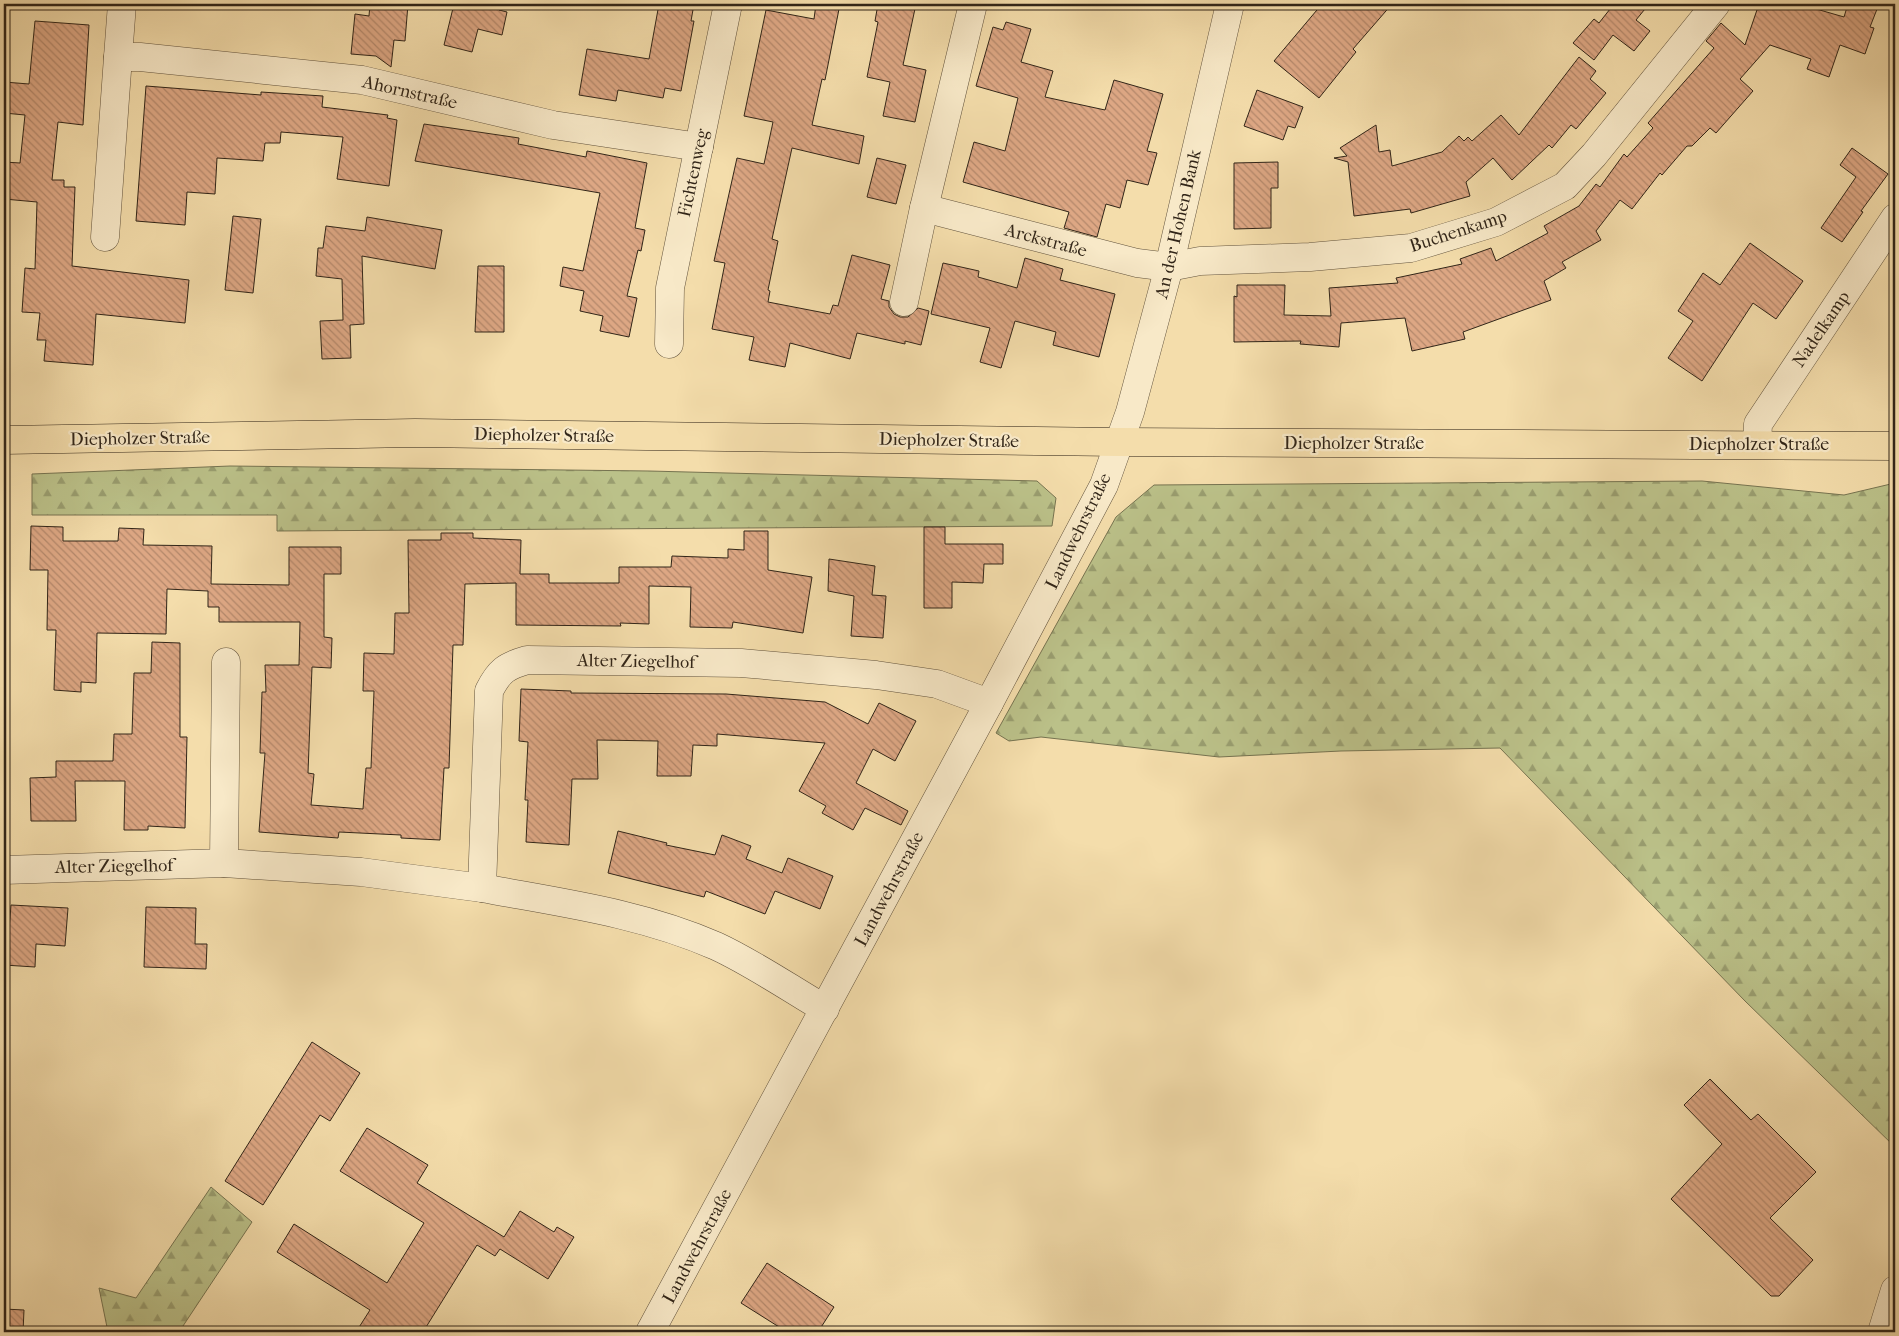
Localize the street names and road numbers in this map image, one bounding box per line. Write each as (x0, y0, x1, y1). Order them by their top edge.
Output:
street label: Ahornstraße (359, 71, 459, 114)
street label: Fichtenweg (674, 127, 713, 219)
street label: An der Hohen Bank (1151, 147, 1206, 302)
street label: Buchenkamp (1407, 206, 1510, 257)
street label: Arckstraße (1002, 219, 1089, 262)
street label: Nadelkamp (1788, 287, 1855, 371)
street label: Diepholzer Straße (474, 424, 614, 447)
street label: Diepholzer Straße (70, 427, 210, 450)
street label: Diepholzer Straße (879, 429, 1019, 452)
street label: Diepholzer Straße (1284, 433, 1424, 454)
street label: Diepholzer Straße (1689, 434, 1829, 455)
street label: Landwehrstraße (1041, 470, 1116, 593)
street label: Alter Ziegelhof (576, 650, 699, 673)
street label: Landwehrstraße (850, 828, 929, 950)
street label: Alter Ziegelhof (54, 855, 177, 878)
street label: Landwehrstraße (658, 1185, 737, 1307)

